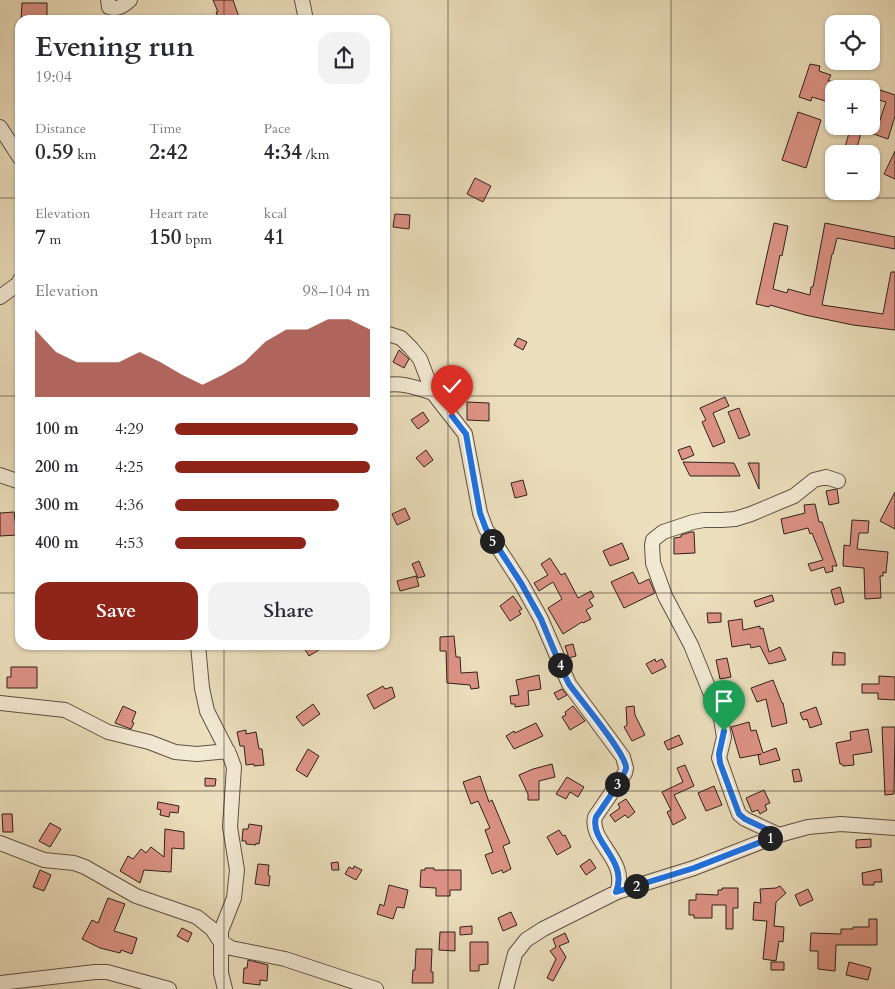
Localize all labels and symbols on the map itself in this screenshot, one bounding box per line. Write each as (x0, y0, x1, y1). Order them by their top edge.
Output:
pin (431, 365, 473, 416)
pin: 5 (480, 528, 504, 554)
pin: 4 (548, 652, 572, 678)
pin (703, 680, 745, 731)
pin: 3 (604, 772, 630, 796)
pin: 1 (758, 826, 782, 850)
pin: 2 (624, 874, 648, 898)

